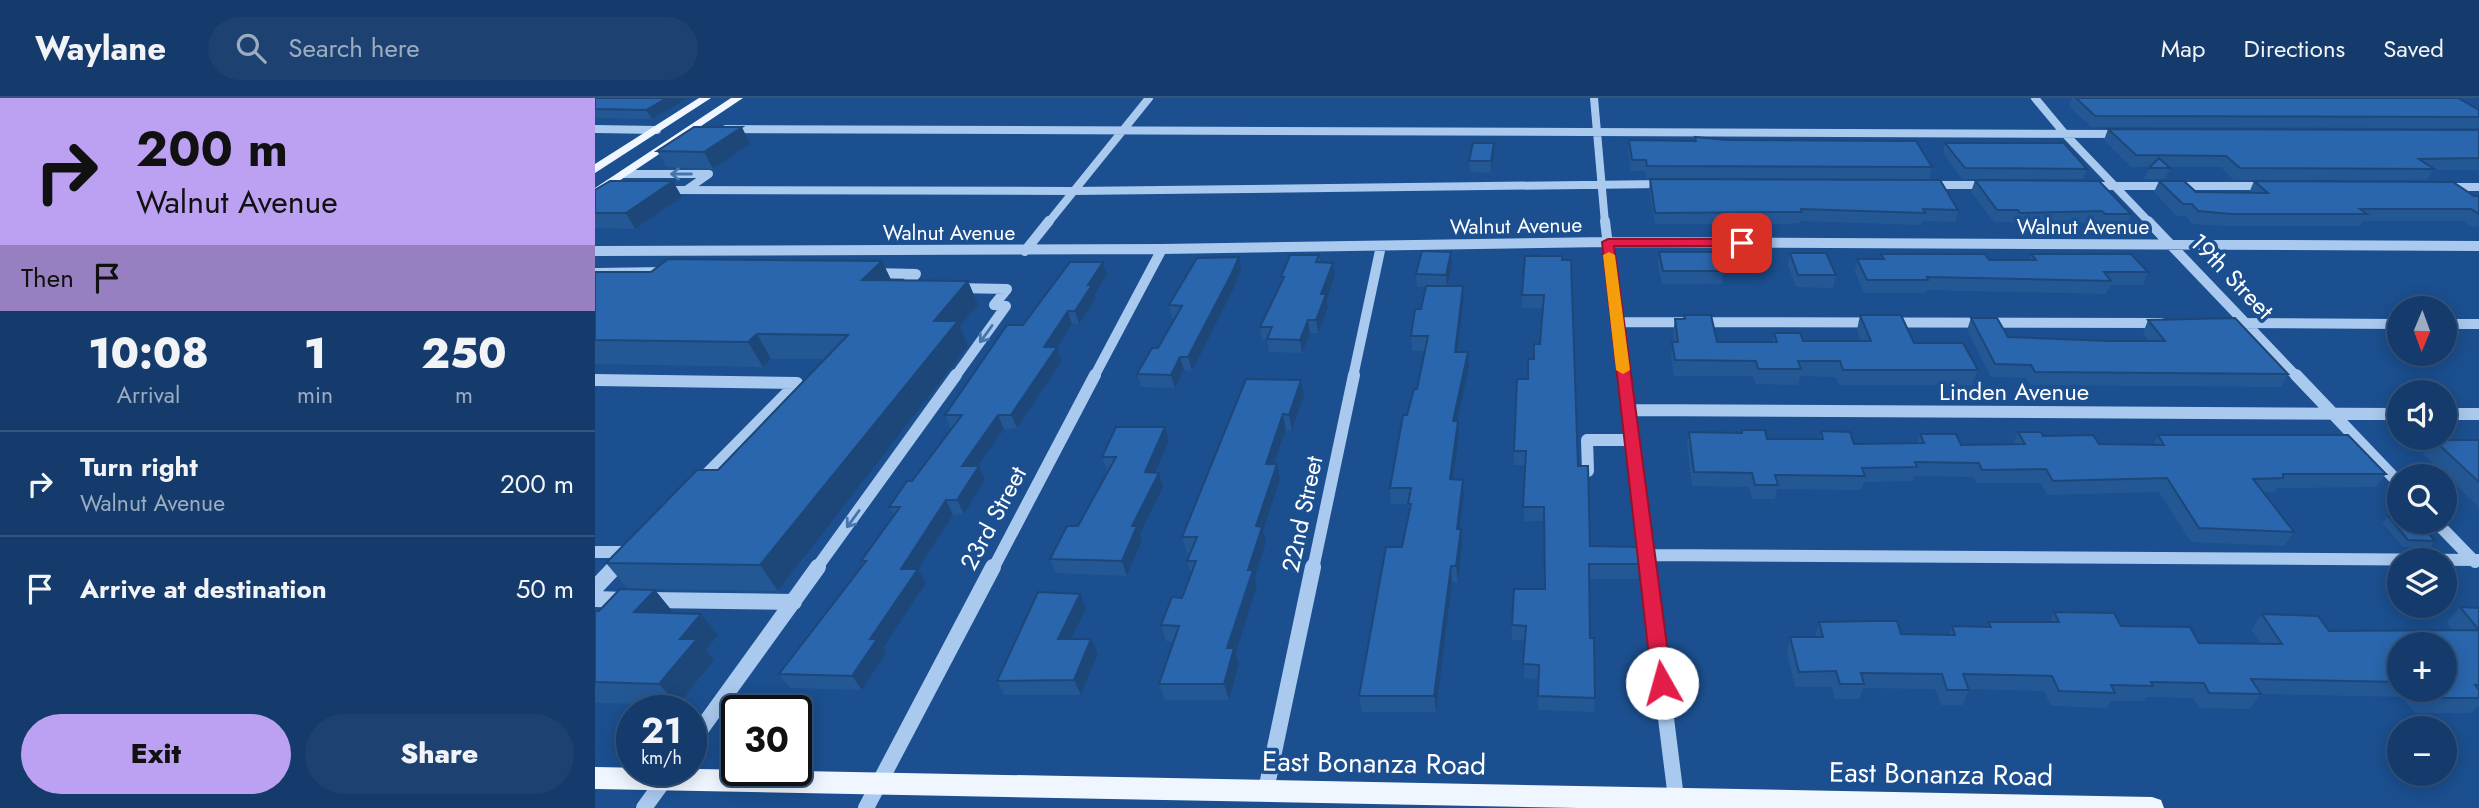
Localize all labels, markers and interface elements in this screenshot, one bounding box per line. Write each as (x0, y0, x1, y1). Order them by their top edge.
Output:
search box (208, 17, 698, 80)
text: Waylane (35, 25, 166, 72)
icon: search (232, 29, 270, 67)
text: Search here (288, 29, 420, 67)
text: Map (2161, 31, 2206, 66)
text: Directions (2244, 31, 2345, 66)
text: Saved (2383, 31, 2444, 66)
text: 200 m (136, 114, 288, 184)
icon: right (21, 126, 112, 217)
one-way arrow (669, 167, 692, 181)
text: Walnut Avenue (136, 179, 338, 225)
street label: Walnut Avenue (1450, 210, 1583, 242)
street label: Walnut Avenue (2017, 212, 2149, 242)
pin (1712, 213, 1772, 273)
street label: Walnut Avenue (883, 218, 1015, 248)
icon: arrive (1723, 224, 1761, 262)
street label: 19th Street (2182, 225, 2282, 327)
text: Then (21, 259, 74, 297)
icon: arrive (88, 259, 126, 297)
north arrow (2387, 296, 2457, 366)
map controls (2387, 296, 2457, 786)
text: 10:08 (88, 323, 209, 384)
text: 1 (304, 323, 326, 384)
text: 250 (421, 323, 507, 384)
one-way arrow (979, 325, 994, 344)
street label: Linden Avenue (1939, 374, 2089, 409)
text: Arrival (117, 378, 180, 412)
text: min (297, 378, 333, 412)
text: m (455, 378, 473, 412)
button: sound (2387, 380, 2457, 450)
text: Turn right (80, 448, 198, 486)
street label: 22nd Street (1273, 452, 1331, 575)
street label: 23rd Street (951, 460, 1035, 576)
button: search (2387, 464, 2457, 534)
icon: right (21, 465, 59, 503)
text: 200 m (500, 465, 574, 503)
text: Walnut Avenue (80, 486, 225, 520)
one-way arrow (846, 509, 860, 528)
button: layers (2387, 548, 2457, 618)
icon: arrive (21, 570, 59, 608)
text: Arrive at destination (80, 570, 327, 608)
text: 50 m (516, 570, 574, 608)
button: + (2387, 632, 2457, 702)
position arrow (1625, 646, 1699, 720)
speed limit sign: 30 (721, 695, 812, 786)
text: 21 (641, 706, 682, 756)
button: Exit (21, 714, 291, 794)
button: Share (305, 714, 574, 794)
button: − (2387, 716, 2457, 786)
street label: East Bonanza Road (1262, 741, 1486, 785)
text: km/h (641, 745, 682, 771)
street label: East Bonanza Road (1829, 752, 2053, 796)

